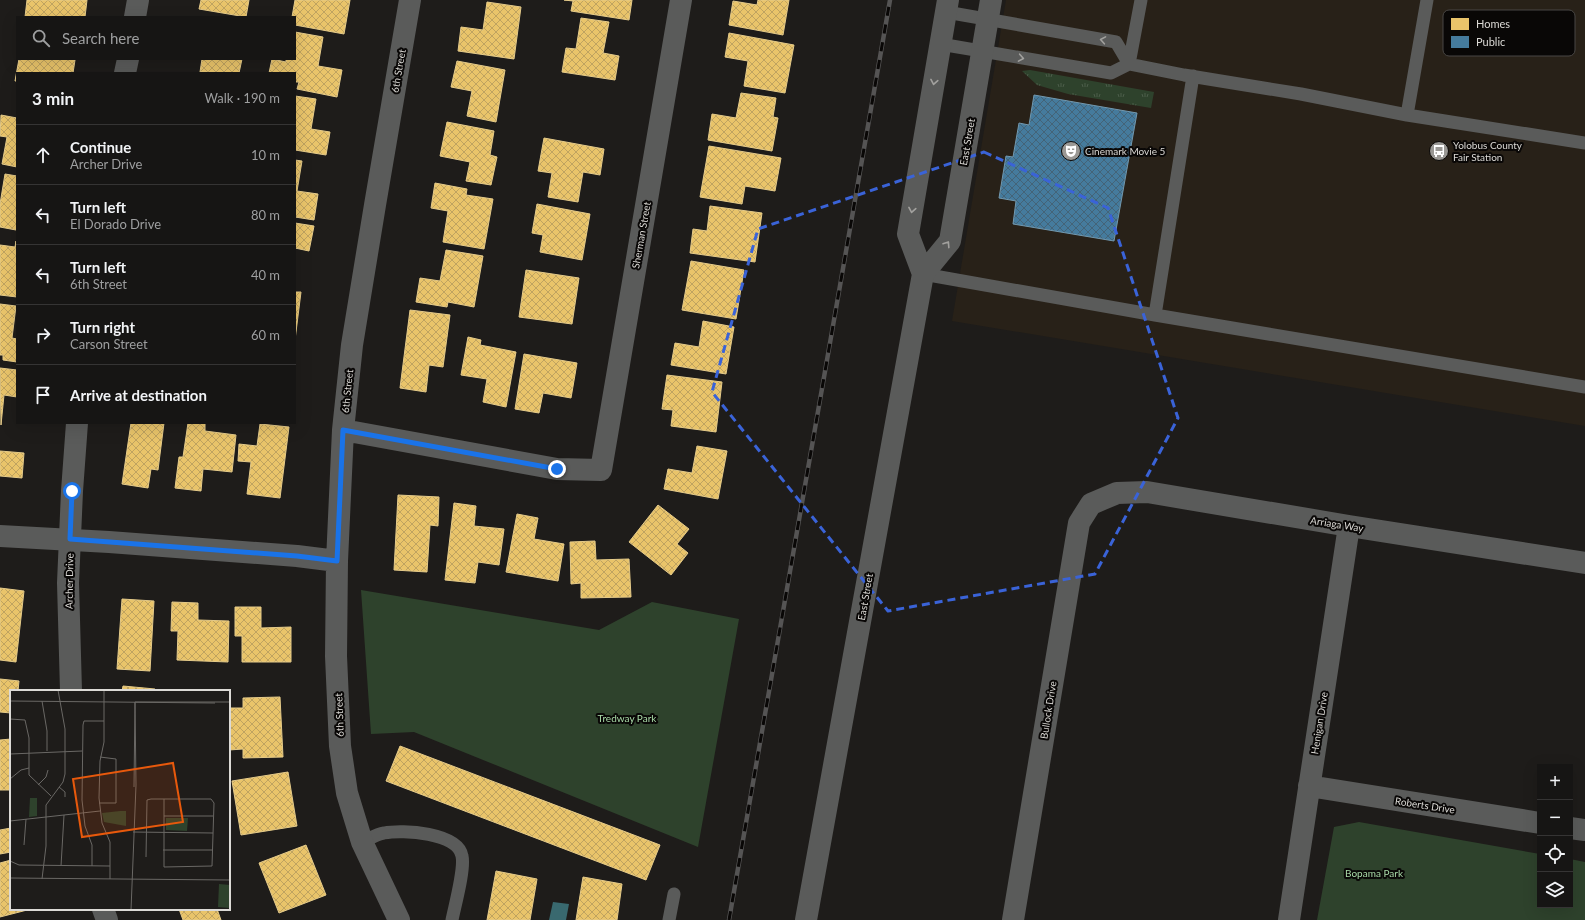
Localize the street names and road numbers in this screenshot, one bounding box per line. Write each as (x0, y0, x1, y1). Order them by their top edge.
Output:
street label: 6th Street (388, 48, 408, 94)
street label: East Street (957, 117, 977, 166)
street label: Sherman Street (629, 200, 653, 269)
street label: 6th Street (339, 368, 355, 413)
street label: Arriaga Way (1309, 514, 1365, 534)
street label: Archer Drive (63, 553, 75, 609)
street label: East Street (855, 572, 875, 621)
street label: Bullock Drive (1037, 680, 1059, 740)
street label: Henigan Drive (1308, 691, 1330, 755)
street label: 6th Street (332, 692, 346, 737)
street label: Roberts Drive (1394, 794, 1456, 816)

